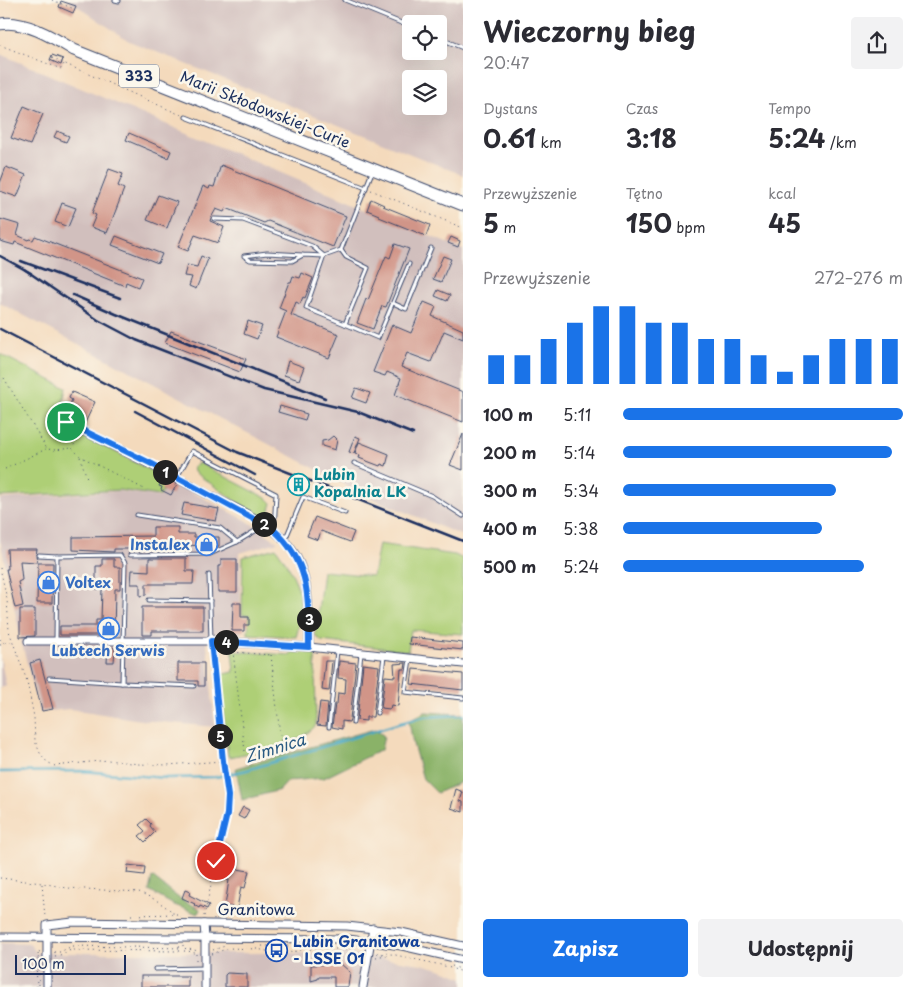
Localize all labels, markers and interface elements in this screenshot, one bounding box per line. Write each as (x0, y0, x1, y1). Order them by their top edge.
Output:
text: Wieczorny bieg (483, 9, 696, 52)
map controls (402, 15, 447, 115)
button: locate (402, 15, 447, 60)
button: share (851, 17, 903, 69)
text: 20:47 (483, 50, 529, 74)
road number: 333 (119, 64, 159, 88)
street label: Marii Skłodowskiej-Curie (177, 64, 354, 153)
button: layers (402, 70, 447, 115)
text: Dystans (483, 98, 538, 119)
text: Czas (626, 98, 658, 119)
text: Tempo (768, 98, 811, 119)
text: 0.61 (483, 119, 536, 157)
text: 3:18 (626, 119, 677, 157)
text: 5:24 (768, 119, 825, 157)
text: km (536, 132, 562, 153)
text: /km (825, 132, 857, 153)
text: Przewyższenie (483, 183, 577, 204)
text: Tętno (626, 183, 663, 204)
text: kcal (768, 183, 796, 204)
text: 5 (483, 204, 499, 242)
text: 150 (626, 204, 672, 242)
text: 45 (768, 204, 801, 242)
text: m (499, 217, 516, 238)
text: bpm (672, 217, 706, 238)
text: Przewyższenie (483, 265, 591, 289)
text: 272–276 m (814, 265, 903, 289)
pin (45, 401, 87, 443)
text: 100 m (483, 402, 533, 426)
text: 5:11 (563, 402, 591, 426)
icon: arrive (52, 408, 80, 436)
text: 200 m (483, 440, 537, 464)
text: 5:14 (563, 440, 596, 464)
pin: 1 (152, 460, 178, 484)
text: 1 (162, 462, 169, 483)
place label: Lubin Kopalnia LK (314, 462, 406, 502)
building icon: Lubin Kopalnia LK (286, 472, 310, 496)
text: 300 m (483, 478, 537, 502)
text: 5:34 (563, 478, 599, 502)
pin: 2 (252, 512, 276, 536)
text: 2 (260, 514, 269, 535)
text: 400 m (483, 516, 537, 540)
text: 5:38 (563, 516, 598, 540)
place label: Instalex (130, 532, 191, 555)
shop icon: Instalex (194, 533, 218, 557)
text: 500 m (483, 554, 536, 578)
text: 5:24 (563, 554, 599, 578)
place label: Voltex (65, 570, 112, 593)
shop icon: Voltex (37, 571, 61, 595)
pin: 3 (296, 606, 322, 632)
text: 3 (305, 609, 314, 630)
shop icon: Lubtech Serwis (96, 616, 120, 640)
pin: 4 (214, 630, 238, 654)
text: 4 (222, 632, 231, 653)
place label: Lubtech Serwis (51, 638, 165, 661)
pin: 5 (208, 724, 232, 748)
text: 5 (216, 726, 225, 747)
water label: Zimnica (241, 726, 309, 768)
pin (195, 840, 237, 882)
icon: check (202, 847, 230, 875)
street label: Granitowa (217, 897, 295, 920)
button: Zapisz (483, 919, 688, 977)
button: Udostępnij (698, 919, 903, 977)
place label: Lubin Granitowa - LSSE 01 (293, 929, 420, 969)
bus stop icon: Lubin Granitowa - LSSE 01 (265, 939, 289, 963)
scale bar (15, 952, 126, 975)
text: 100 m (22, 953, 65, 974)

